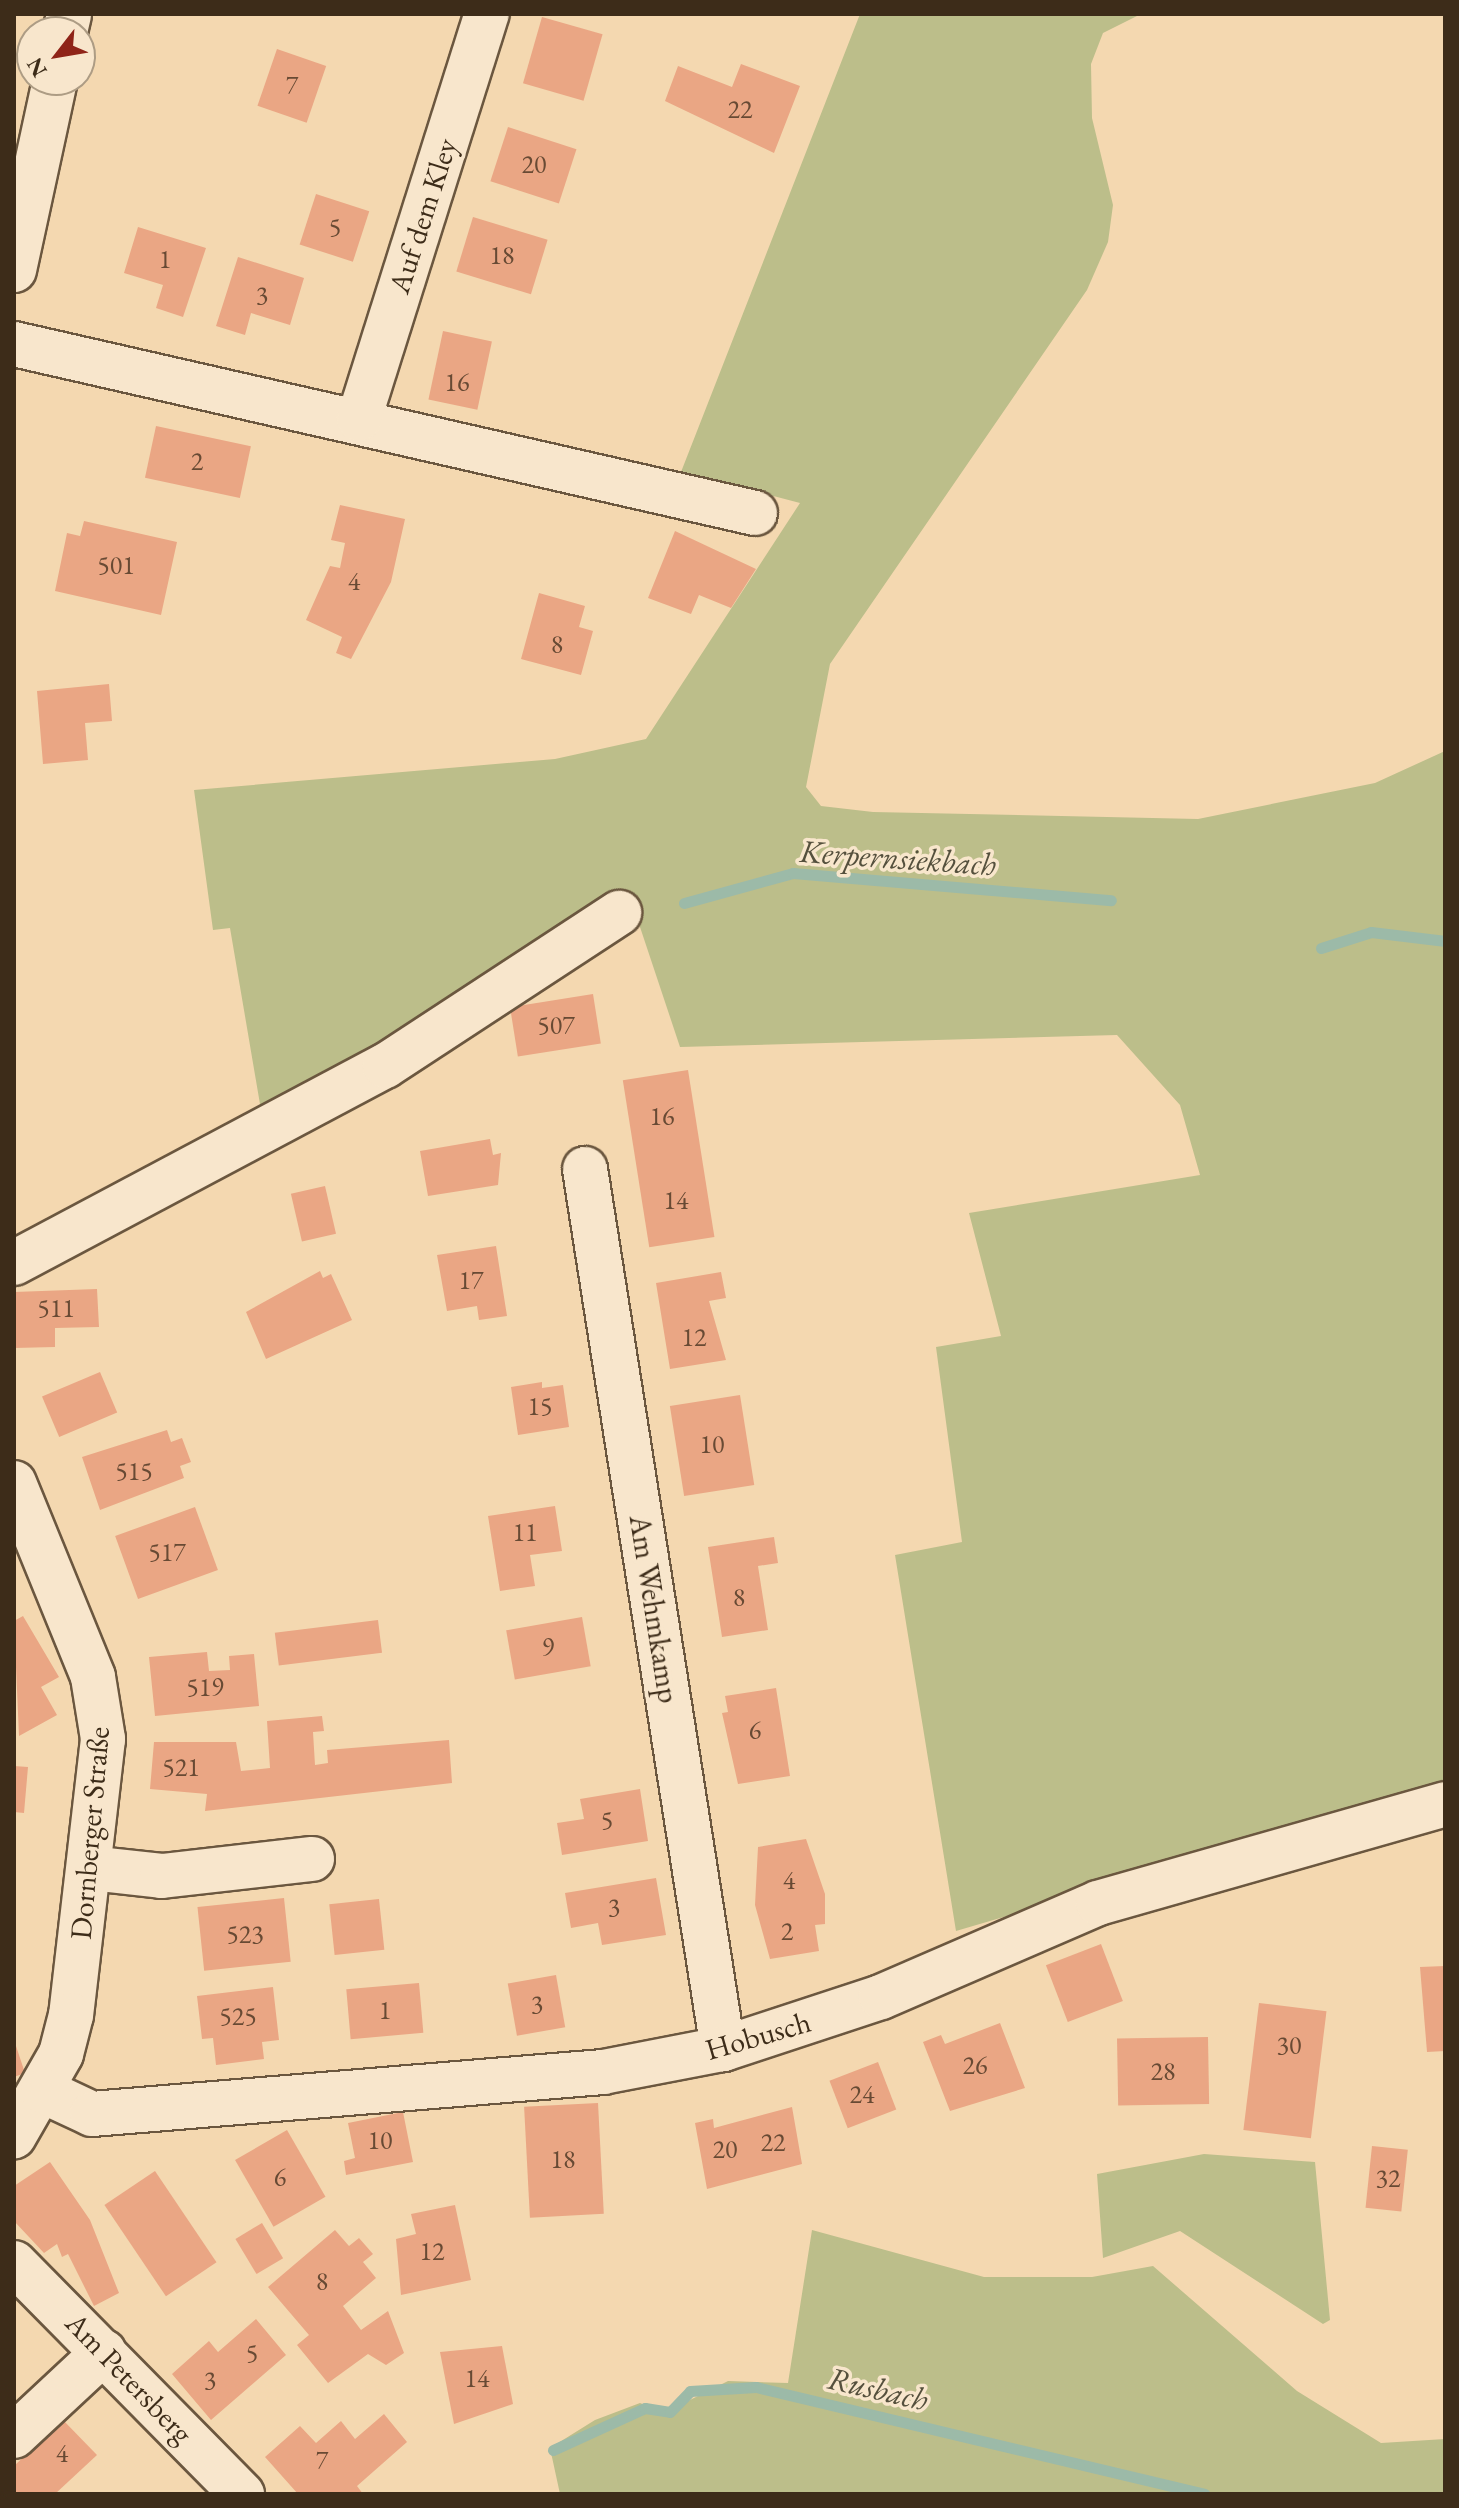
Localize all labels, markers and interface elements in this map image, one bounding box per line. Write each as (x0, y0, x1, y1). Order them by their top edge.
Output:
north arrow (16, 16, 96, 96)
text: N (20, 52, 54, 83)
house number: 7 (286, 70, 298, 102)
house number: 22 (728, 94, 752, 126)
street label: Auf dem Kley (381, 134, 465, 298)
house number: 20 (522, 149, 546, 181)
house number: 5 (329, 212, 341, 244)
house number: 18 (490, 240, 514, 272)
house number: 1 (159, 244, 171, 276)
house number: 3 (256, 280, 268, 312)
house number: 16 (445, 367, 469, 399)
house number: 2 (191, 446, 203, 478)
house number: 501 (97, 550, 135, 582)
house number: 4 (348, 566, 360, 598)
house number: 8 (551, 629, 563, 661)
water label: Kerpernsiekbach (799, 832, 997, 884)
house number: 507 (537, 1010, 575, 1042)
house number: 16 (650, 1101, 674, 1133)
house number: 14 (664, 1185, 688, 1217)
house number: 17 (459, 1265, 483, 1297)
house number: 511 (37, 1293, 75, 1325)
house number: 12 (682, 1322, 706, 1354)
house number: 15 (528, 1391, 552, 1423)
house number: 10 (700, 1429, 724, 1461)
house number: 515 (115, 1456, 153, 1488)
street label: Am Wehmkamp (621, 1512, 687, 1706)
house number: 11 (513, 1517, 537, 1549)
house number: 517 (148, 1537, 186, 1569)
house number: 8 (733, 1582, 745, 1614)
house number: 9 (542, 1632, 554, 1664)
house number: 519 (186, 1672, 224, 1704)
house number: 6 (749, 1715, 761, 1747)
street label: Dornberger Straße (63, 1725, 117, 1941)
house number: 521 (162, 1752, 200, 1784)
house number: 5 (601, 1805, 613, 1837)
house number: 4 (783, 1865, 795, 1897)
house number: 3 (608, 1892, 620, 1924)
house number: 2 (781, 1916, 793, 1948)
house number: 523 (226, 1919, 264, 1951)
house number: 3 (531, 1989, 543, 2021)
house number: 1 (379, 1995, 391, 2027)
house number: 525 (219, 2001, 257, 2033)
street label: Hobusch (701, 2004, 815, 2068)
house number: 30 (1277, 2030, 1301, 2062)
house number: 26 (963, 2050, 987, 2082)
house number: 28 (1151, 2056, 1175, 2088)
house number: 24 (850, 2079, 874, 2111)
house number: 10 (368, 2125, 392, 2157)
house number: 22 (761, 2127, 785, 2159)
house number: 20 (713, 2134, 737, 2166)
house number: 18 (551, 2144, 575, 2176)
house number: 6 (274, 2162, 286, 2194)
house number: 32 (1376, 2163, 1400, 2195)
house number: 12 (420, 2236, 444, 2268)
house number: 8 (316, 2266, 328, 2298)
street label: Am Petersberg (58, 2305, 200, 2451)
house number: 5 (246, 2338, 258, 2370)
water label: Rusbach (824, 2359, 932, 2419)
house number: 14 (465, 2363, 489, 2395)
house number: 3 (204, 2365, 216, 2397)
house number: 4 (56, 2438, 68, 2470)
house number: 7 (316, 2445, 328, 2477)

